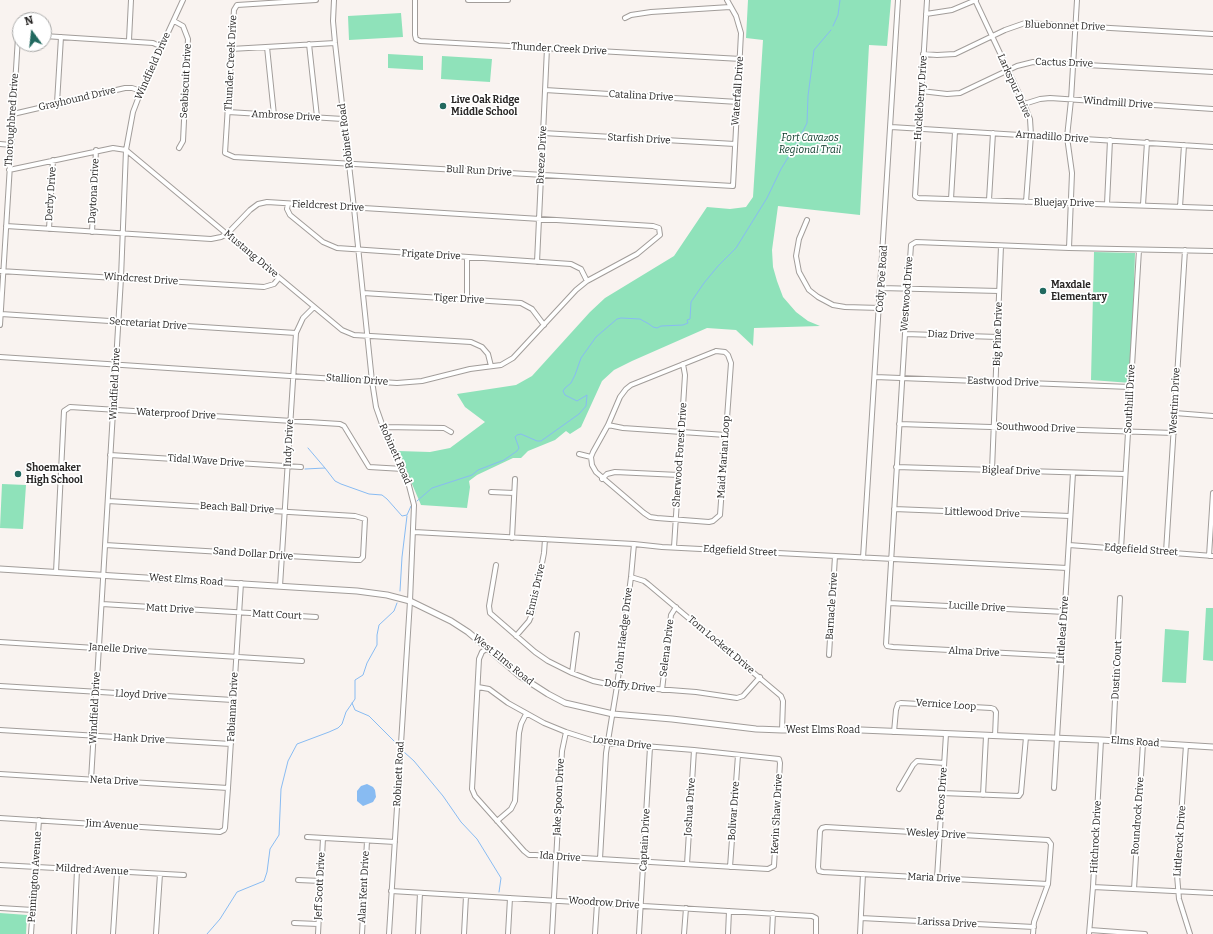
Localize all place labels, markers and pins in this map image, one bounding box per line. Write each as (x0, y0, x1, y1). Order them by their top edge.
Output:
place label: Live Oak Ridge Middle School (451, 94, 519, 118)
marker: Live Oak Ridge Middle School (438, 101, 448, 111)
place label: Maxdale Elementary (1051, 279, 1107, 302)
marker: Maxdale Elementary (1038, 286, 1048, 296)
place label: Shoemaker High School (26, 462, 83, 486)
marker: Shoemaker High School (13, 469, 23, 479)

